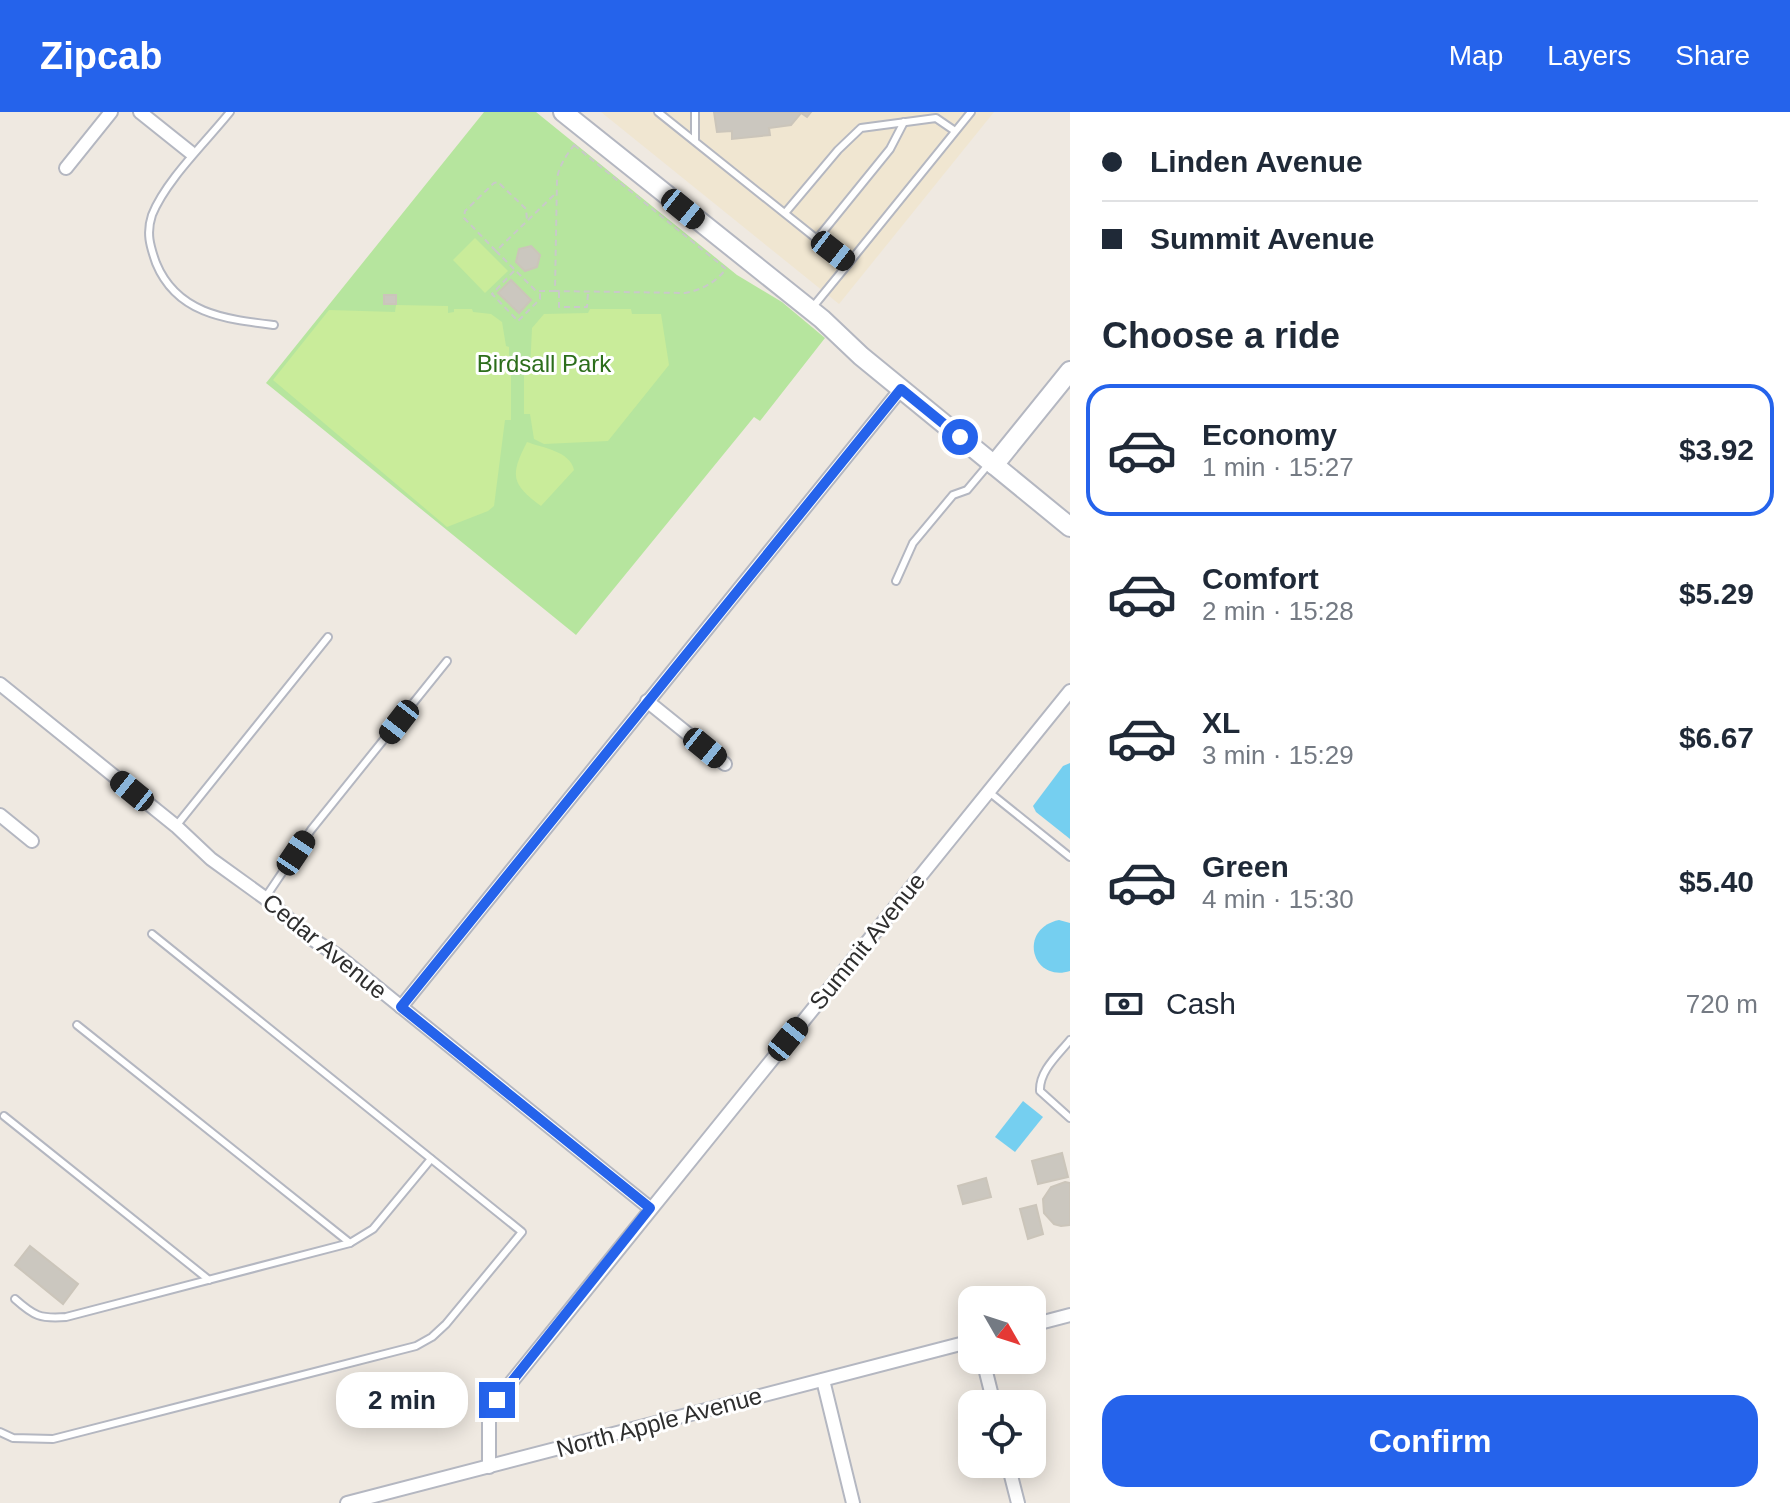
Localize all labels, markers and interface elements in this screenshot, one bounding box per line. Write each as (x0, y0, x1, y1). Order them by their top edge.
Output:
text: Zipcab (40, 35, 162, 77)
text: Map (1449, 40, 1503, 71)
text: Layers (1547, 40, 1631, 71)
text: Share (1675, 40, 1750, 71)
text: Linden Avenue (1150, 145, 1363, 178)
car (657, 185, 709, 233)
text: Summit Avenue (1150, 222, 1375, 255)
car (807, 227, 859, 275)
text: Choose a ride (1102, 315, 1340, 356)
park label: Birdsall Park (477, 350, 612, 377)
icon: car (1106, 414, 1178, 486)
text: Economy (1202, 418, 1337, 451)
route start (942, 419, 978, 455)
text: $3.92 (1679, 433, 1754, 466)
text: 1 min · 15:27 (1202, 452, 1354, 482)
icon: car (1106, 558, 1178, 630)
text: Comfort (1202, 562, 1319, 595)
text: $5.29 (1679, 577, 1754, 610)
text: 2 min · 15:28 (1202, 596, 1354, 626)
car (375, 696, 423, 748)
icon: car (1106, 702, 1178, 774)
text: XL (1202, 706, 1240, 739)
text: $6.67 (1679, 721, 1754, 754)
car (679, 724, 731, 772)
text: 3 min · 15:29 (1202, 740, 1354, 770)
car (106, 767, 158, 815)
car (273, 826, 319, 880)
icon: car (1106, 846, 1178, 918)
text: Green (1202, 850, 1289, 883)
text: $5.40 (1679, 865, 1754, 898)
street label: Summit Avenue (804, 867, 930, 1015)
text: 4 min · 15:30 (1202, 884, 1354, 914)
street label: Cedar Avenue (258, 888, 392, 1004)
icon: cash (1102, 982, 1146, 1026)
text: Cash (1166, 987, 1236, 1020)
text: 720 m (1686, 989, 1758, 1019)
car (764, 1013, 812, 1065)
north arrow (958, 1286, 1046, 1374)
map controls (958, 1286, 1046, 1478)
callout: 2 min (337, 1372, 469, 1428)
route end (479, 1382, 515, 1418)
street label: North Apple Avenue (553, 1382, 765, 1462)
text: 2 min (368, 1385, 436, 1415)
button: locate (958, 1390, 1046, 1478)
button: Confirm (1102, 1395, 1758, 1487)

